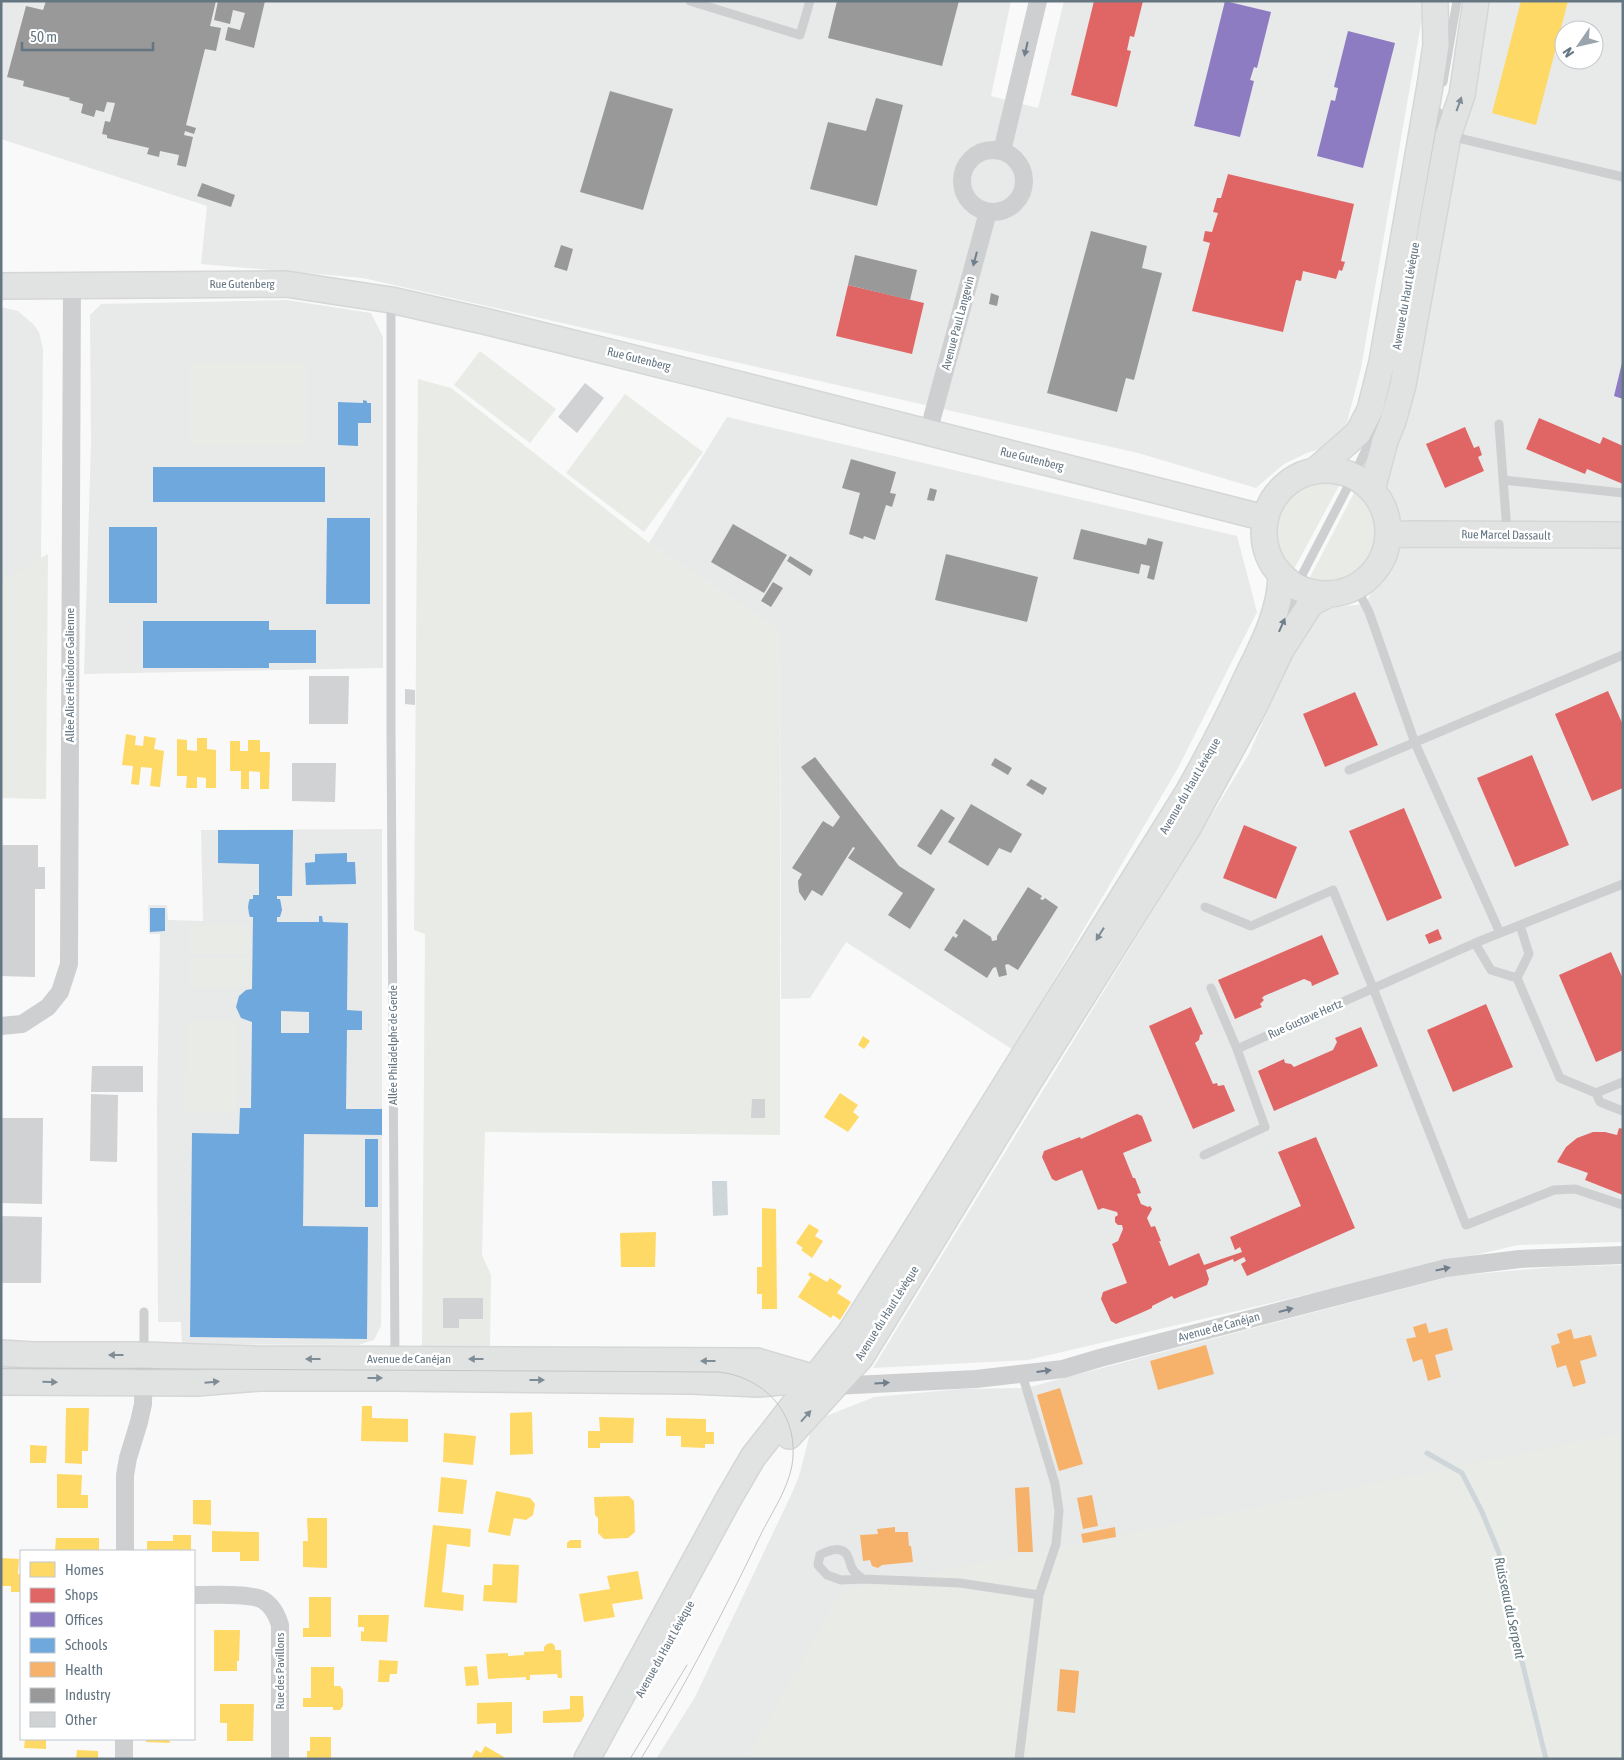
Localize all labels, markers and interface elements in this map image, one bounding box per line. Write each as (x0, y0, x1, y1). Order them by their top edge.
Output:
scale bar (22, 20, 154, 52)
north arrow (1554, 20, 1604, 70)
text: 50 m (30, 28, 57, 45)
one-way arrow (1022, 41, 1030, 56)
text: N (1559, 44, 1577, 60)
one-way arrow (1456, 97, 1463, 112)
street label: Avenue du Haut Lévèque (1390, 241, 1422, 351)
one-way arrow (971, 252, 979, 267)
street label: Avenue Paul Langevin (939, 275, 977, 371)
street label: Rue Gutenberg (209, 277, 275, 291)
street label: Rue Gutenberg (606, 344, 673, 374)
street label: Rue Gutenberg (999, 444, 1066, 474)
street label: Rue Marcel Dassault (1461, 527, 1551, 543)
street label: Allée Alice Héliodore Galienne (63, 608, 77, 742)
one-way arrow (1279, 618, 1287, 632)
street label: Avenue du Haut Lévèque (1157, 735, 1223, 837)
one-way arrow (1095, 928, 1104, 941)
street label: Allée Philadelphe de Gerde (386, 985, 400, 1105)
street label: Rue Gustave Hertz (1266, 996, 1345, 1042)
street label: Avenue du Haut Lévèque (852, 1263, 922, 1363)
one-way arrow (1436, 1265, 1451, 1273)
one-way arrow (1279, 1305, 1294, 1313)
street label: Avenue de Canéjan (1177, 1309, 1261, 1345)
one-way arrow (108, 1351, 124, 1359)
street label: Avenue de Canéjan (367, 1352, 451, 1366)
one-way arrow (305, 1355, 321, 1363)
one-way arrow (468, 1355, 484, 1363)
one-way arrow (700, 1357, 716, 1365)
one-way arrow (1036, 1367, 1052, 1375)
one-way arrow (367, 1374, 383, 1382)
one-way arrow (530, 1376, 546, 1384)
one-way arrow (205, 1377, 221, 1385)
one-way arrow (42, 1379, 58, 1387)
one-way arrow (874, 1379, 890, 1387)
one-way arrow (800, 1411, 812, 1423)
legend (20, 1550, 195, 1740)
water label: Ruisseau du Serpent (1491, 1556, 1529, 1660)
text: Homes (65, 1561, 104, 1578)
text: Shops (65, 1586, 98, 1603)
street label: Avenue du Haut Lévèque (633, 1598, 697, 1700)
text: Offices (65, 1611, 103, 1628)
street label: Rue des Pavillons (273, 1633, 287, 1709)
text: Schools (65, 1636, 108, 1653)
text: Health (65, 1661, 103, 1678)
text: Industry (65, 1686, 111, 1703)
text: Other (65, 1711, 97, 1728)

